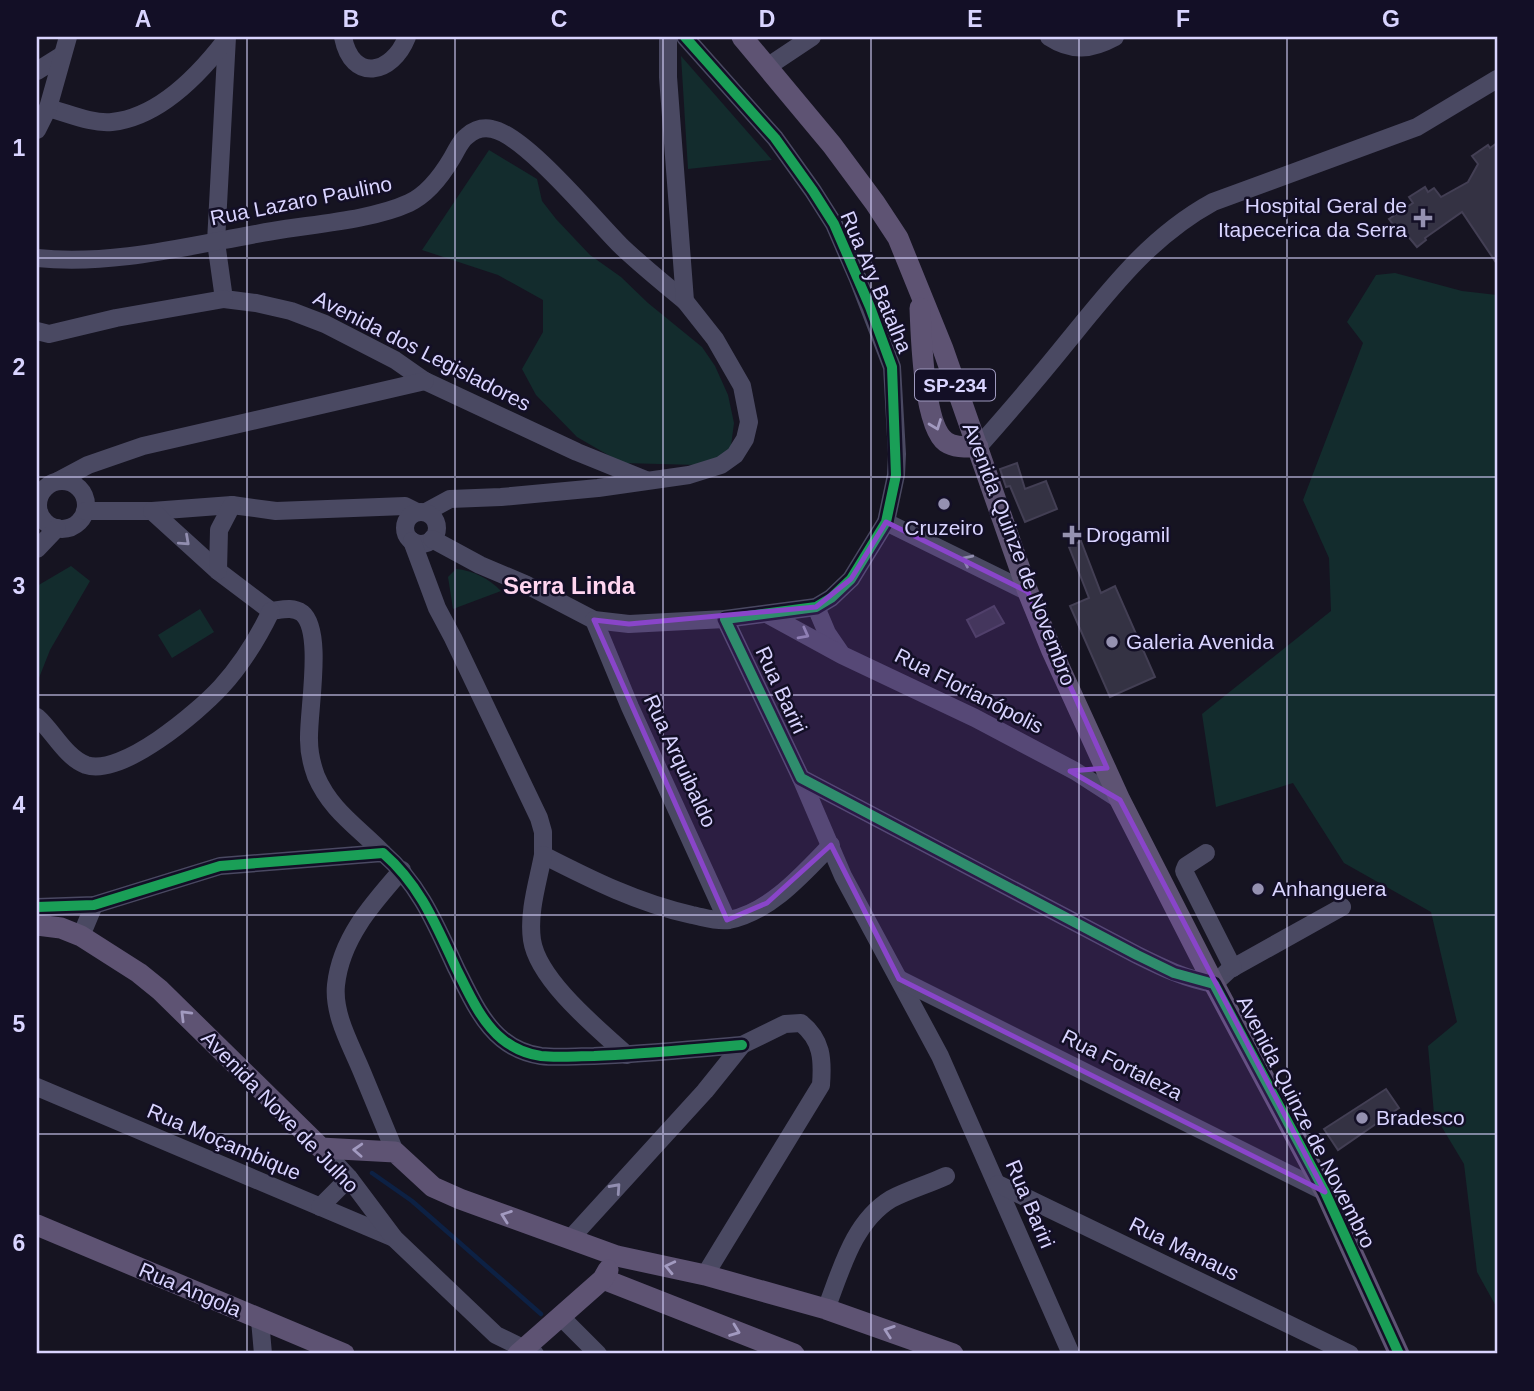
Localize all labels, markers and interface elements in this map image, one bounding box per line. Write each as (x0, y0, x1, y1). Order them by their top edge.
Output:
text: A (135, 6, 151, 32)
text: B (343, 6, 359, 32)
text: C (551, 6, 567, 32)
text: D (759, 6, 775, 32)
text: E (967, 6, 983, 32)
text: F (1176, 6, 1190, 32)
text: G (1382, 6, 1400, 32)
text: 1 (13, 135, 26, 161)
street label: Rua Lazaro Paulino (208, 172, 394, 229)
place label: Hospital Geral de Itapecerica da Serra (1218, 194, 1407, 241)
street label: Rua Ary Batalha (836, 207, 917, 356)
marker: Hospital Geral de Itapecerica da Serra (1413, 208, 1433, 228)
street label: Avenida dos Legisladores (310, 286, 534, 415)
text: 2 (13, 354, 25, 380)
road number: SP-234 (915, 370, 995, 400)
one-way arrow (928, 419, 942, 431)
street label: Avenida Quinze de Novembro (959, 419, 1080, 689)
marker: Cruzeiro (936, 496, 952, 512)
place label: Cruzeiro (904, 516, 984, 539)
place label: Drogamil (1086, 523, 1170, 546)
marker: Drogamil (1064, 527, 1080, 543)
one-way arrow (177, 532, 190, 545)
one-way arrow (962, 555, 974, 569)
district label: Serra Linda (503, 572, 636, 599)
text: 3 (13, 573, 25, 599)
one-way arrow (797, 626, 810, 640)
place label: Galeria Avenida (1126, 630, 1274, 653)
marker: Galeria Avenida (1104, 634, 1120, 650)
street label: Rua Bariri (751, 643, 812, 737)
street label: Rua Florianópolis (891, 643, 1047, 738)
street label: Rua Arquibaldo (640, 691, 721, 831)
text: 4 (13, 792, 26, 818)
place label: Anhanguera (1272, 877, 1387, 900)
marker: Anhanguera (1250, 881, 1266, 897)
street label: Avenida Quinze de Novembro (1233, 992, 1380, 1252)
one-way arrow (180, 1010, 193, 1023)
text: 5 (13, 1011, 26, 1037)
street label: Rua Fortaleza (1058, 1024, 1186, 1105)
street label: Avenida Nove de Julho (197, 1026, 364, 1197)
street label: Rua Moçambique (144, 1099, 304, 1184)
place label: Bradesco (1376, 1106, 1465, 1129)
marker: Bradesco (1354, 1110, 1370, 1126)
one-way arrow (352, 1143, 363, 1158)
street label: Rua Bariri (1002, 1156, 1059, 1251)
one-way arrow (608, 1183, 620, 1196)
one-way arrow (500, 1210, 512, 1224)
street label: Rua Manaus (1126, 1212, 1243, 1285)
text: 6 (13, 1230, 25, 1256)
street label: Rua Angola (136, 1258, 245, 1321)
one-way arrow (665, 1261, 677, 1276)
one-way arrow (728, 1323, 740, 1337)
one-way arrow (883, 1325, 895, 1339)

